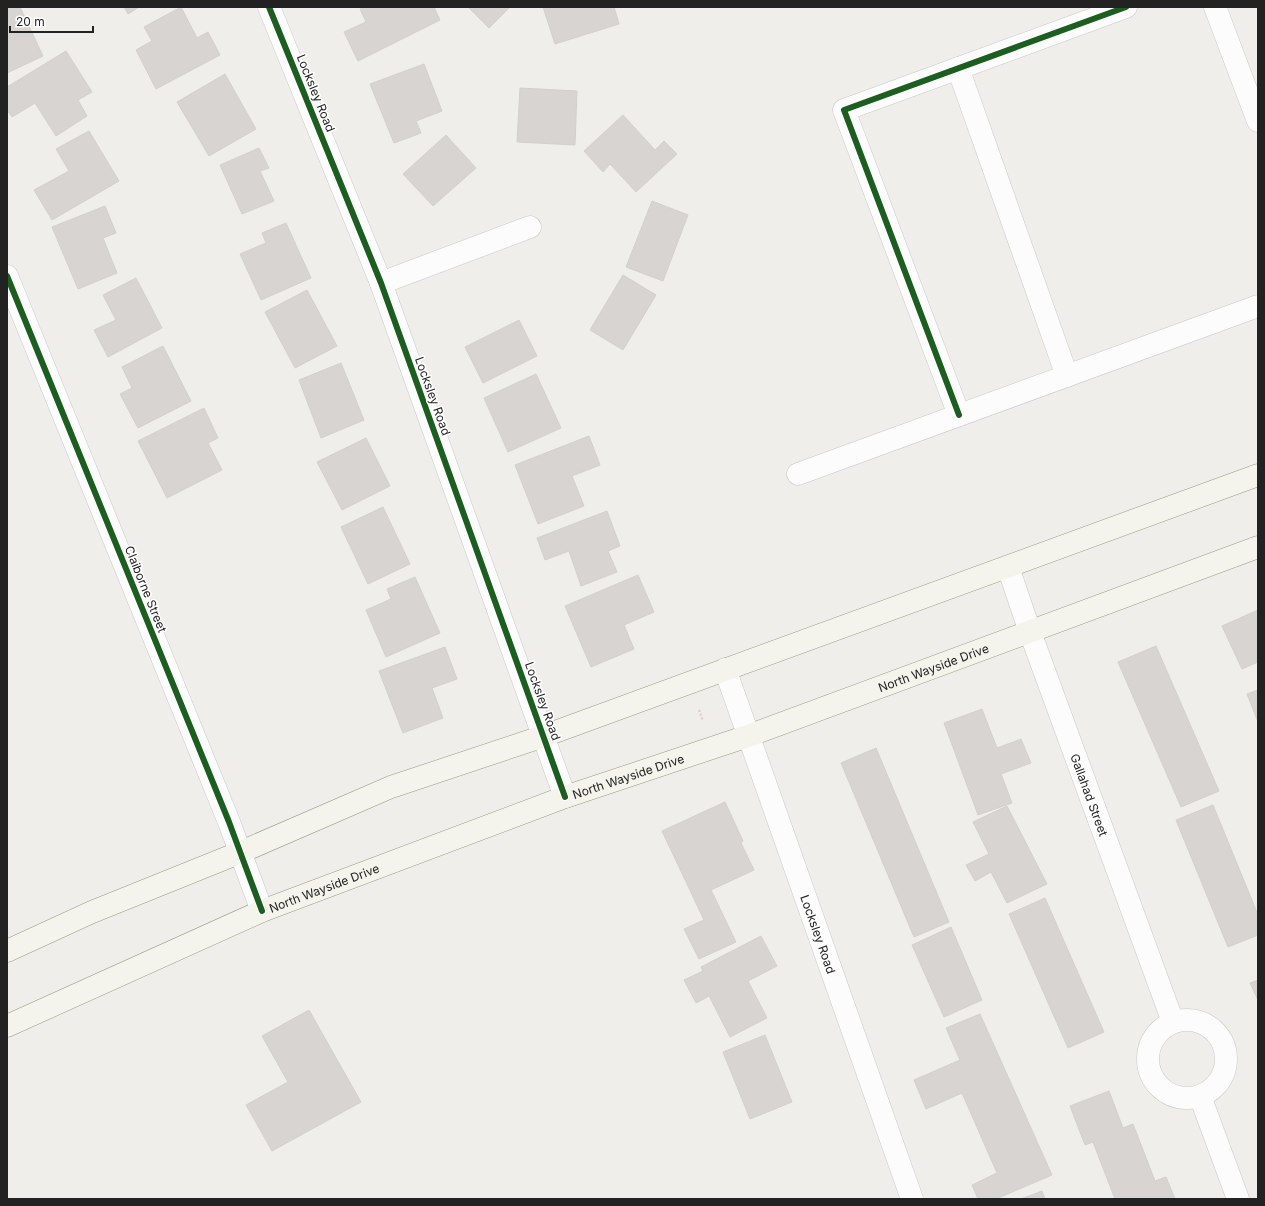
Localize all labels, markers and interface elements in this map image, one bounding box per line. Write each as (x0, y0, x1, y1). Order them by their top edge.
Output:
scale bar (10, 8, 93, 34)
text: 20 m (16, 14, 45, 29)
street label: Locksley Road (294, 52, 338, 134)
street label: Locksley Road (412, 355, 454, 437)
street label: Claiborne Street (122, 544, 170, 634)
street label: North Wayside Drive (876, 640, 991, 695)
street label: Locksley Road (522, 660, 564, 742)
street label: North Wayside Drive (570, 750, 686, 802)
street label: Gallahad Street (1068, 751, 1112, 838)
street label: North Wayside Drive (267, 860, 381, 915)
street label: Locksley Road (798, 893, 839, 975)

